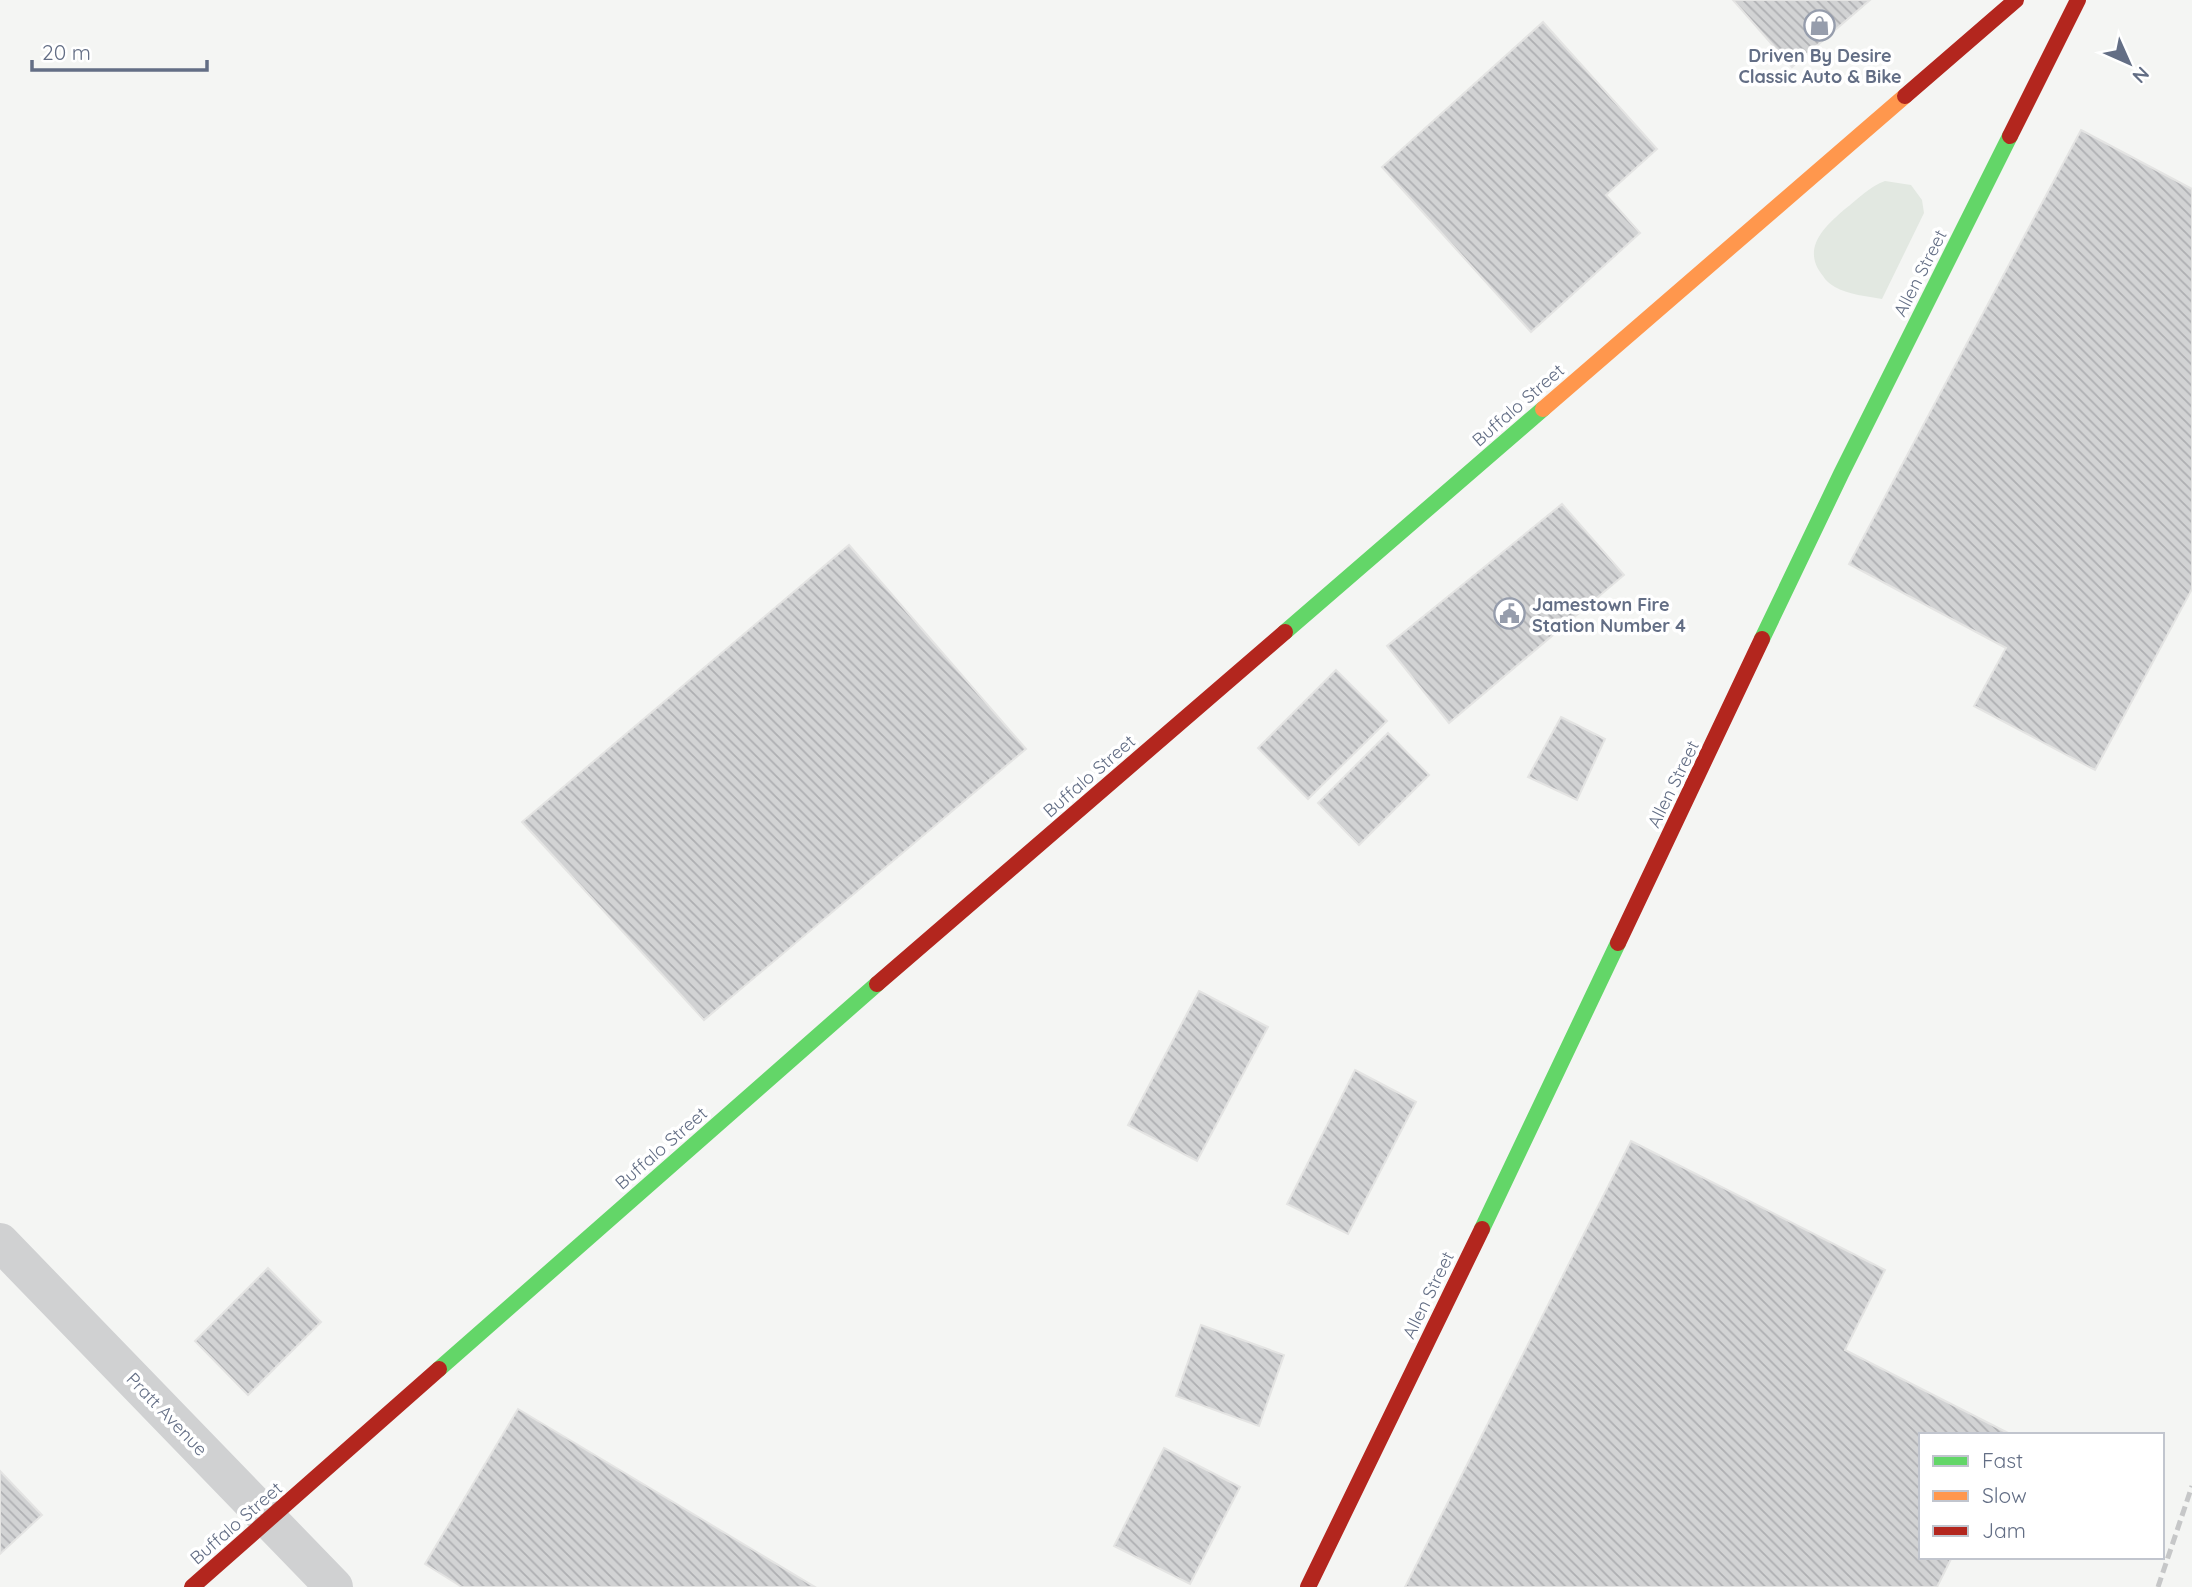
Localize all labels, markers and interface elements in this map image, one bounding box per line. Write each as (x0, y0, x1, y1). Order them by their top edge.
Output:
shop icon: Driven By Desire Classic Auto & Bike (1803, 8, 1837, 42)
scale bar (32, 28, 206, 72)
north arrow (2094, 28, 2164, 98)
text: 20 m (42, 39, 91, 65)
place label: Driven By Desire Classic Auto & Bike (1738, 44, 1902, 88)
text: N (2128, 62, 2154, 88)
street label: Allen Street (1888, 226, 1952, 320)
street label: Buffalo Street (1467, 359, 1569, 451)
place label: Jamestown Fire Station Number 4 (1532, 593, 1686, 637)
public building icon: Jamestown Fire Station Number 4 (1492, 597, 1526, 631)
street label: Buffalo Street (1038, 730, 1140, 822)
street label: Allen Street (1642, 737, 1704, 831)
street label: Buffalo Street (610, 1102, 712, 1194)
street label: Allen Street (1397, 1248, 1459, 1342)
street label: Pratt Avenue (122, 1368, 212, 1460)
legend (1919, 1433, 2164, 1559)
text: Fast (1982, 1447, 2023, 1473)
street label: Buffalo Street (185, 1477, 287, 1569)
text: Slow (1982, 1482, 2027, 1508)
text: Jam (1982, 1517, 2026, 1543)

